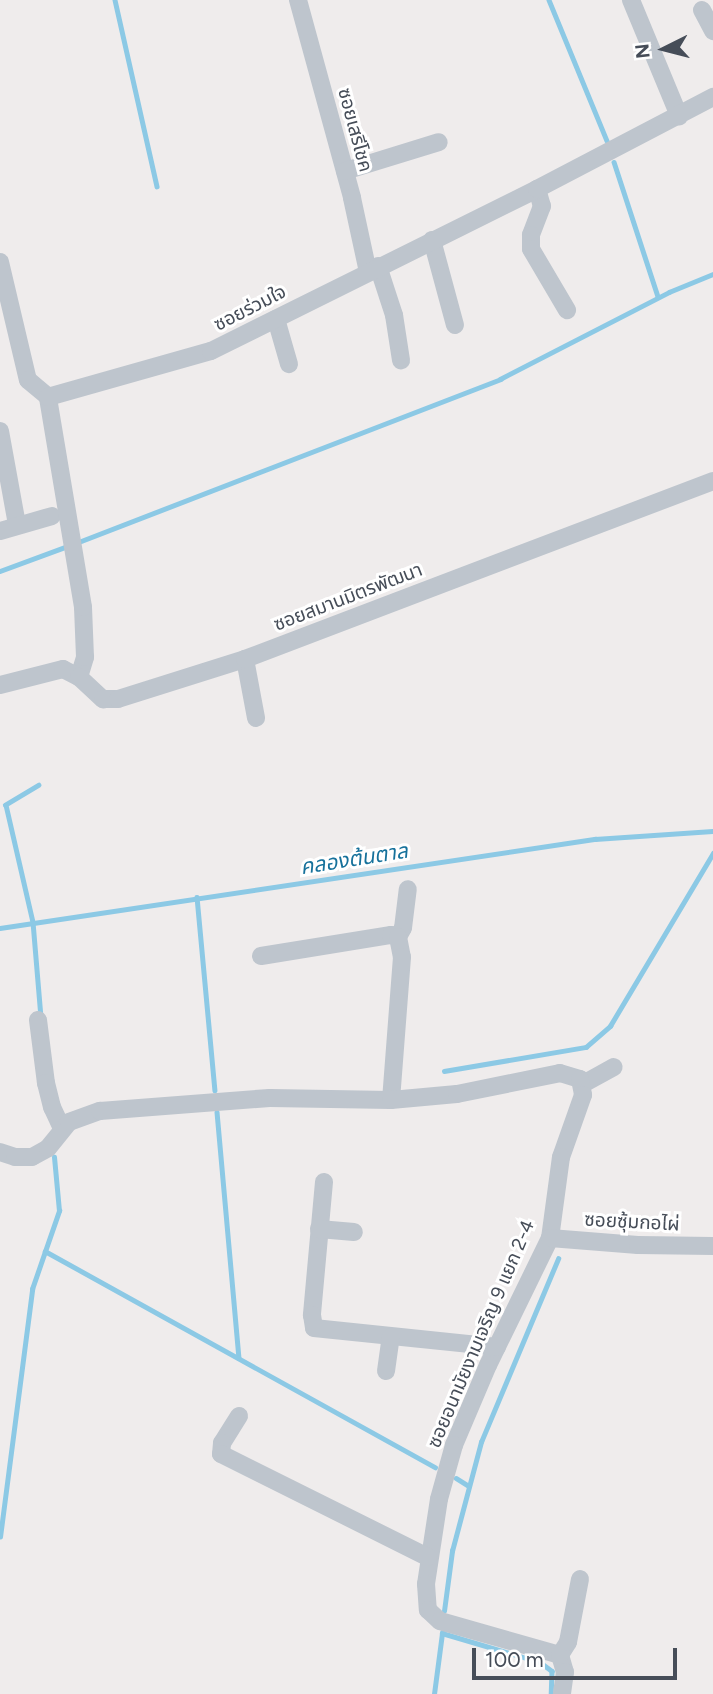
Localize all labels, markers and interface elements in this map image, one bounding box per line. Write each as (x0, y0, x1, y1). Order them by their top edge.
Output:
north arrow (629, 14, 699, 84)
text: N (630, 43, 655, 60)
street label: ซอยเสรีโชค (333, 85, 377, 175)
street label: ซอยร่วมใจ (210, 280, 290, 336)
street label: ซอยสมานมิตรพัฒนา (270, 558, 426, 636)
water label: คลองต้นตาล (299, 838, 409, 880)
street label: ซอยซุ้มกอไผ่ (584, 1208, 680, 1236)
street label: ซอยอนามัยงามเจริญ 9 แยก 2-4 (423, 1217, 539, 1451)
scale bar (475, 1634, 680, 1678)
text: 100 m (485, 1647, 544, 1672)

